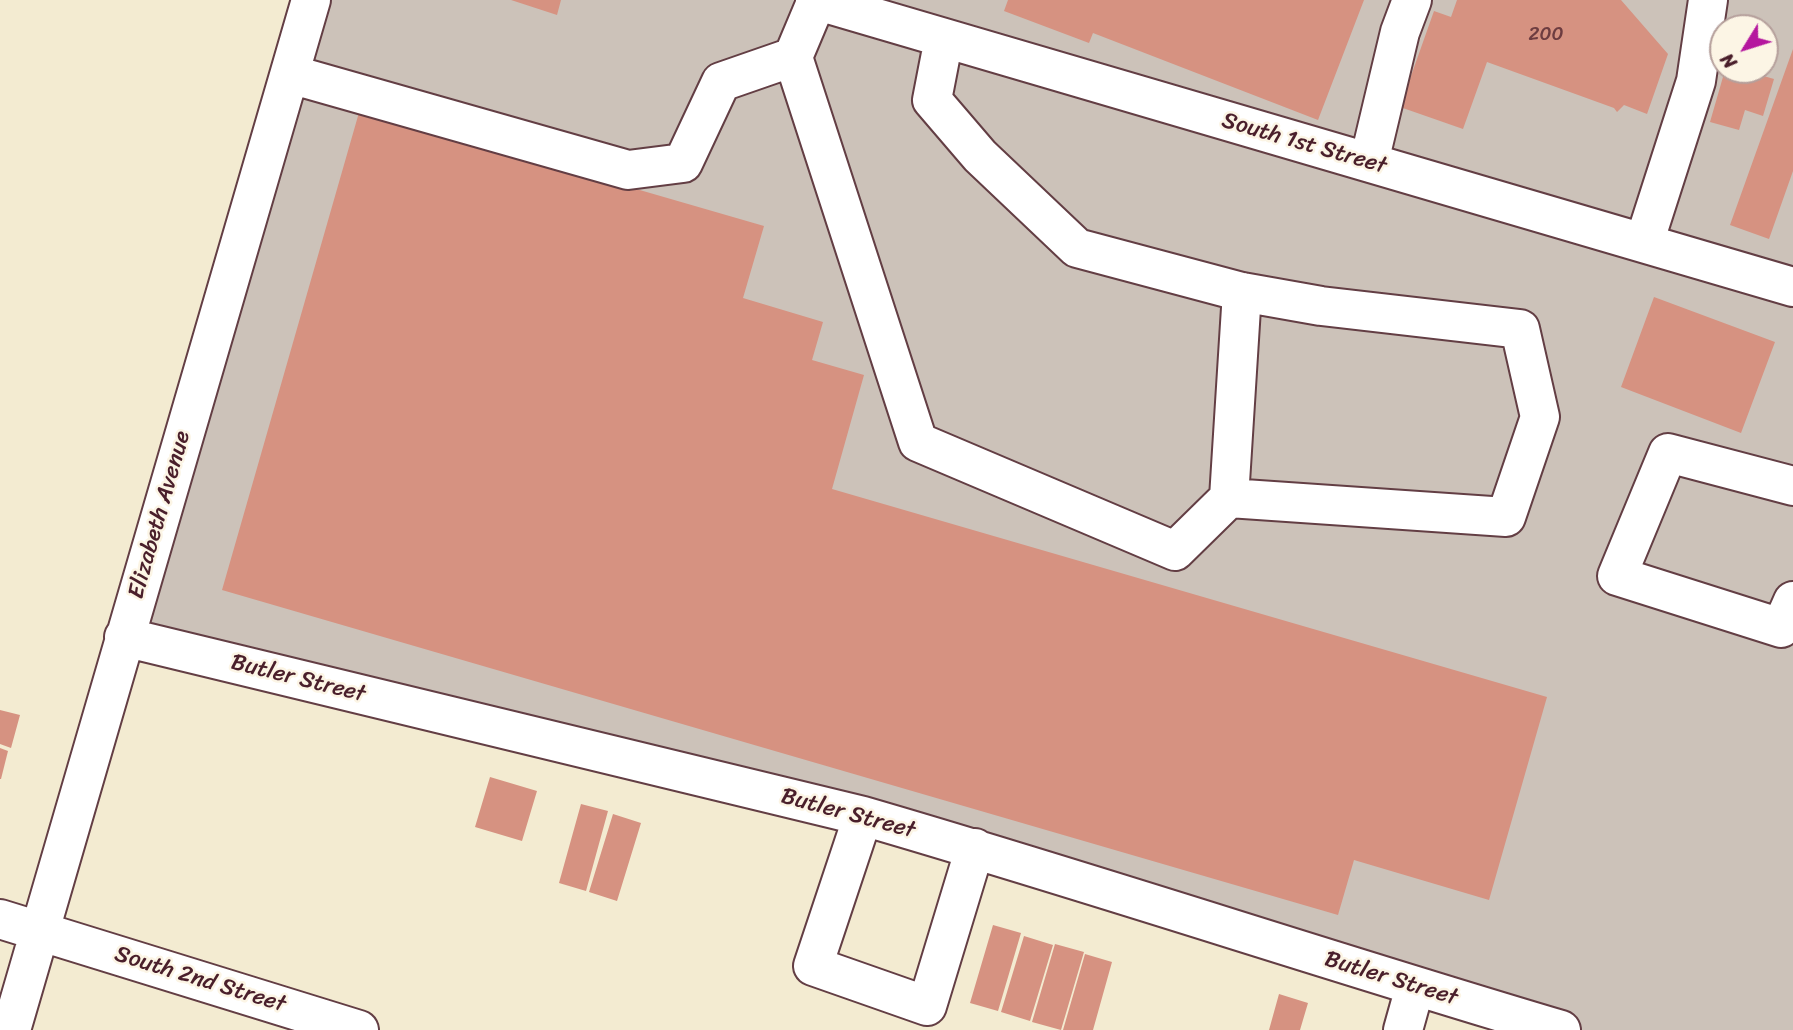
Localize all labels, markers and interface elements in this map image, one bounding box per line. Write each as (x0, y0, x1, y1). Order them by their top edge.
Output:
north arrow (1709, 14, 1779, 84)
house number: 200 (1529, 24, 1563, 46)
text: N (1712, 46, 1746, 76)
street label: South 1st Street (1219, 107, 1389, 181)
street label: Elizabeth Avenue (123, 428, 197, 602)
street label: Butler Street (228, 649, 368, 709)
street label: Butler Street (778, 783, 918, 845)
street label: South 2nd Street (111, 941, 289, 1019)
street label: Butler Street (1321, 946, 1461, 1012)

